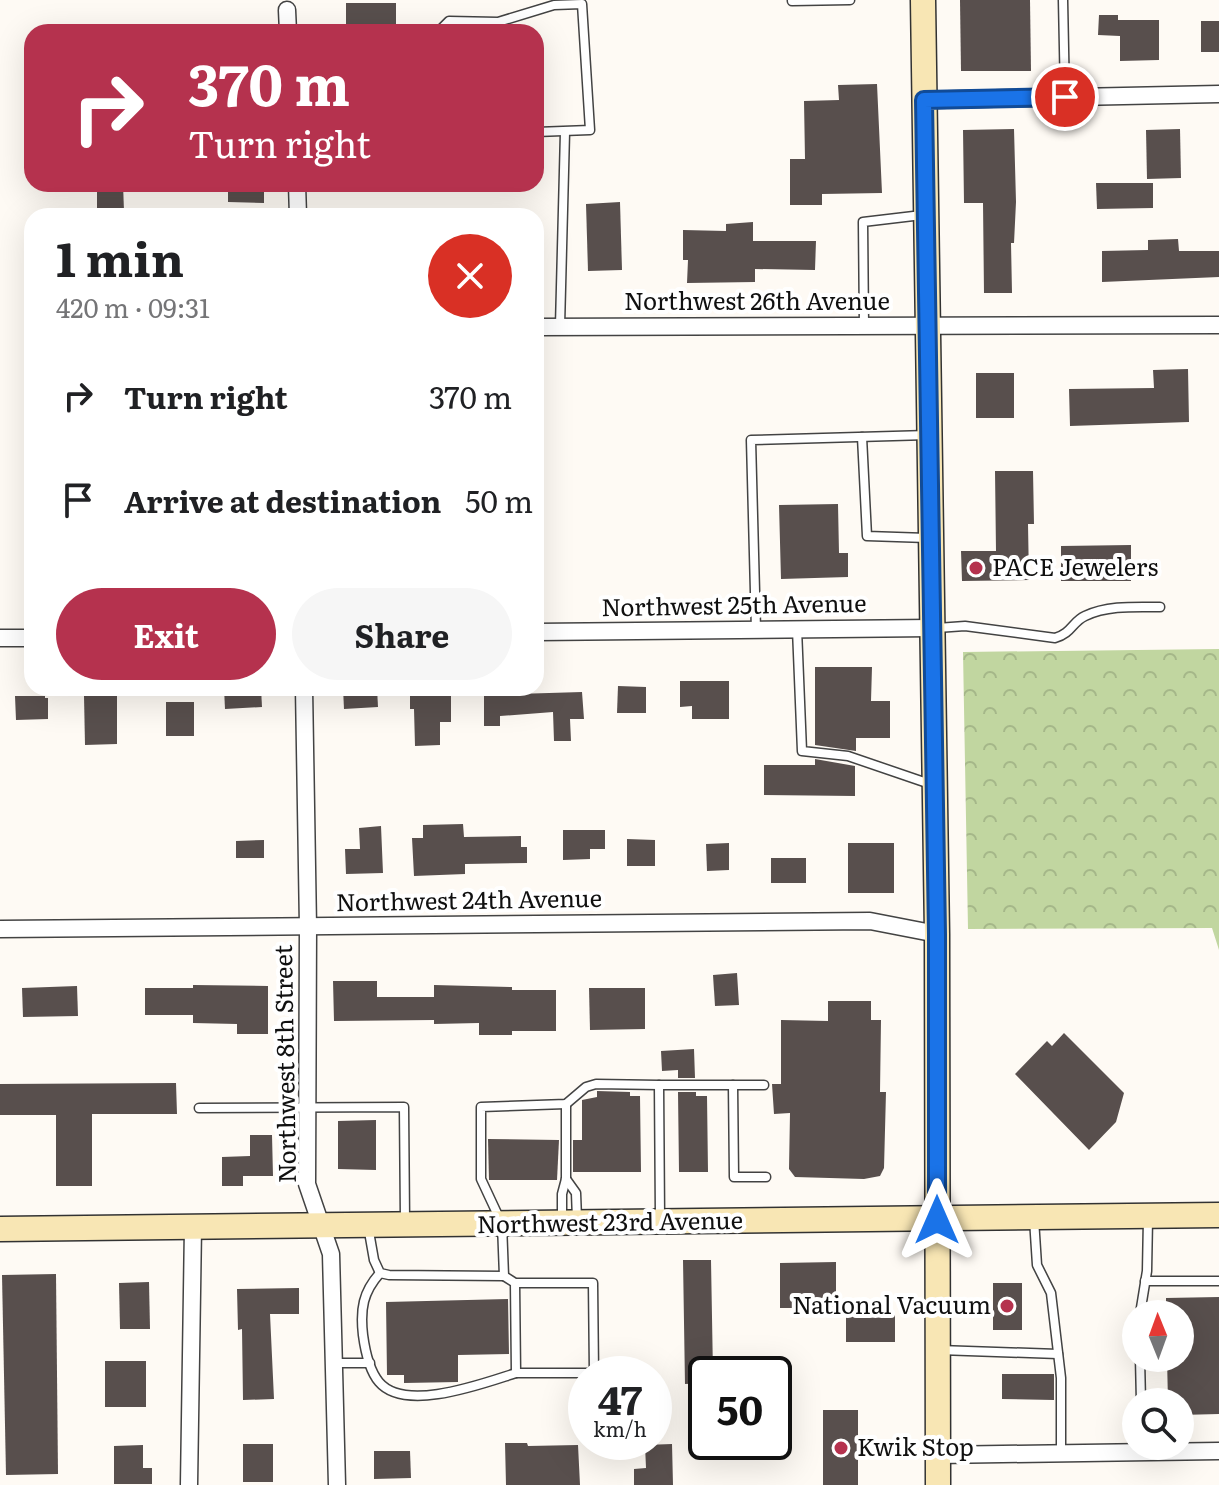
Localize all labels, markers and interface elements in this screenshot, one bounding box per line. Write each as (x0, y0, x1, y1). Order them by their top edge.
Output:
text: 370 m (188, 40, 350, 123)
icon: right (56, 56, 160, 160)
pin (1031, 63, 1099, 131)
icon: arrive (1043, 75, 1087, 119)
text: Turn right (188, 116, 371, 169)
text: 1 min (56, 221, 184, 292)
button: close (428, 234, 512, 318)
street label: Northwest 26th Avenue (624, 282, 890, 317)
text: 420 m · 09:31 (56, 287, 210, 326)
icon: right (56, 374, 100, 418)
text: Turn right (124, 374, 288, 418)
text: 370 m (429, 374, 512, 418)
icon: arrive (56, 478, 100, 522)
text: Arrive at destination (124, 478, 441, 522)
text: 50 m (465, 478, 533, 522)
place label: PACE Jewelers (992, 548, 1158, 583)
marker: PACE Jewelers (967, 559, 985, 577)
street label: Northwest 25th Avenue (601, 584, 867, 623)
button: Exit (56, 588, 276, 680)
button: Share (292, 588, 512, 680)
street label: Northwest 24th Avenue (336, 879, 602, 918)
street label: Northwest 8th Street (264, 944, 303, 1184)
position arrow (895, 1178, 979, 1262)
street label: Northwest 23rd Avenue (477, 1201, 743, 1240)
place label: National Vacuum (792, 1286, 991, 1321)
marker: National Vacuum (998, 1297, 1016, 1315)
north arrow (1122, 1300, 1194, 1372)
map controls (1122, 1300, 1194, 1460)
speed limit sign: 50 (688, 1356, 792, 1460)
text: 47 (598, 1368, 642, 1427)
button: search (1122, 1388, 1194, 1460)
text: km/h (593, 1413, 647, 1443)
place label: Kwik Stop (857, 1428, 974, 1463)
marker: Kwik Stop (832, 1439, 850, 1457)

